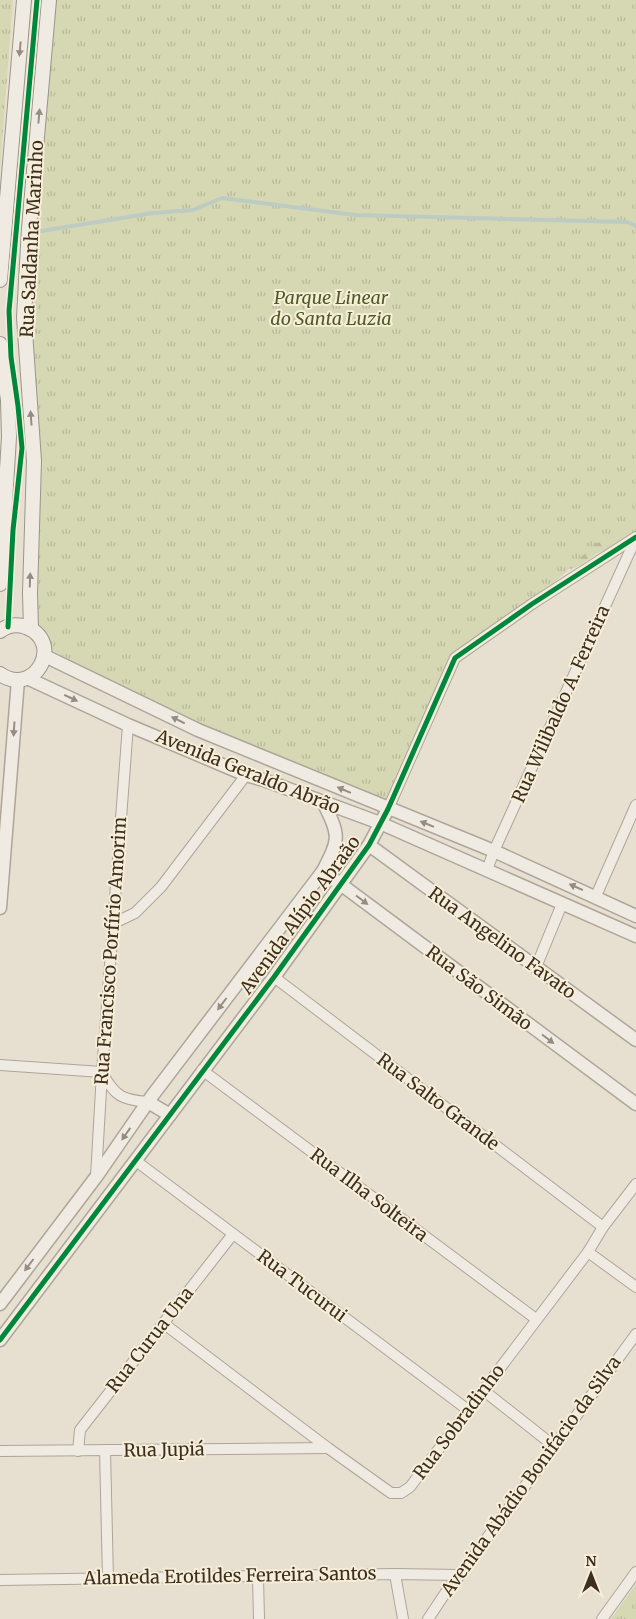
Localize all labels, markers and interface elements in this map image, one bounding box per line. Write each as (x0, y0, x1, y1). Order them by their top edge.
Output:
one-way arrow (15, 41, 23, 57)
one-way arrow (35, 108, 43, 124)
street label: Rua Saldanha Marinho (15, 140, 48, 338)
park label: Parque Linear do Santa Luzia (270, 286, 392, 330)
one-way arrow (26, 409, 34, 425)
one-way arrow (26, 572, 34, 588)
street label: Rua Wilibaldo A. Ferreira (506, 601, 615, 806)
one-way arrow (64, 694, 79, 703)
one-way arrow (170, 716, 185, 724)
one-way arrow (9, 721, 17, 737)
street label: Avenida Geraldo Abrão (152, 724, 344, 819)
one-way arrow (336, 785, 351, 793)
street label: Rua Francisco Porfírio Amorim (90, 816, 131, 1086)
one-way arrow (419, 820, 434, 827)
street label: Avenida Alípio Abraão (234, 831, 365, 999)
street label: Rua Angelino Favato (424, 881, 580, 1004)
one-way arrow (569, 883, 583, 891)
one-way arrow (355, 895, 368, 906)
street label: Rua São Simão (422, 940, 537, 1035)
one-way arrow (217, 997, 227, 1010)
one-way arrow (541, 1034, 555, 1044)
street label: Rua Salto Grande (372, 1048, 504, 1155)
one-way arrow (121, 1127, 131, 1141)
street label: Rua Ilha Solteira (306, 1143, 433, 1247)
street label: Rua Tucurui (253, 1244, 352, 1327)
one-way arrow (24, 1258, 35, 1271)
street label: Rua Curua Una (101, 1282, 198, 1397)
street label: Avenida Abádio Bonifácio da Silva (435, 1351, 626, 1601)
street label: Rua Sobradinho (408, 1360, 509, 1484)
street label: Rua Jupiá (123, 1437, 205, 1462)
north arrow (566, 1549, 616, 1599)
text: N (585, 1552, 597, 1570)
street label: Alameda Erotildes Ferreira Santos (82, 1561, 377, 1590)

